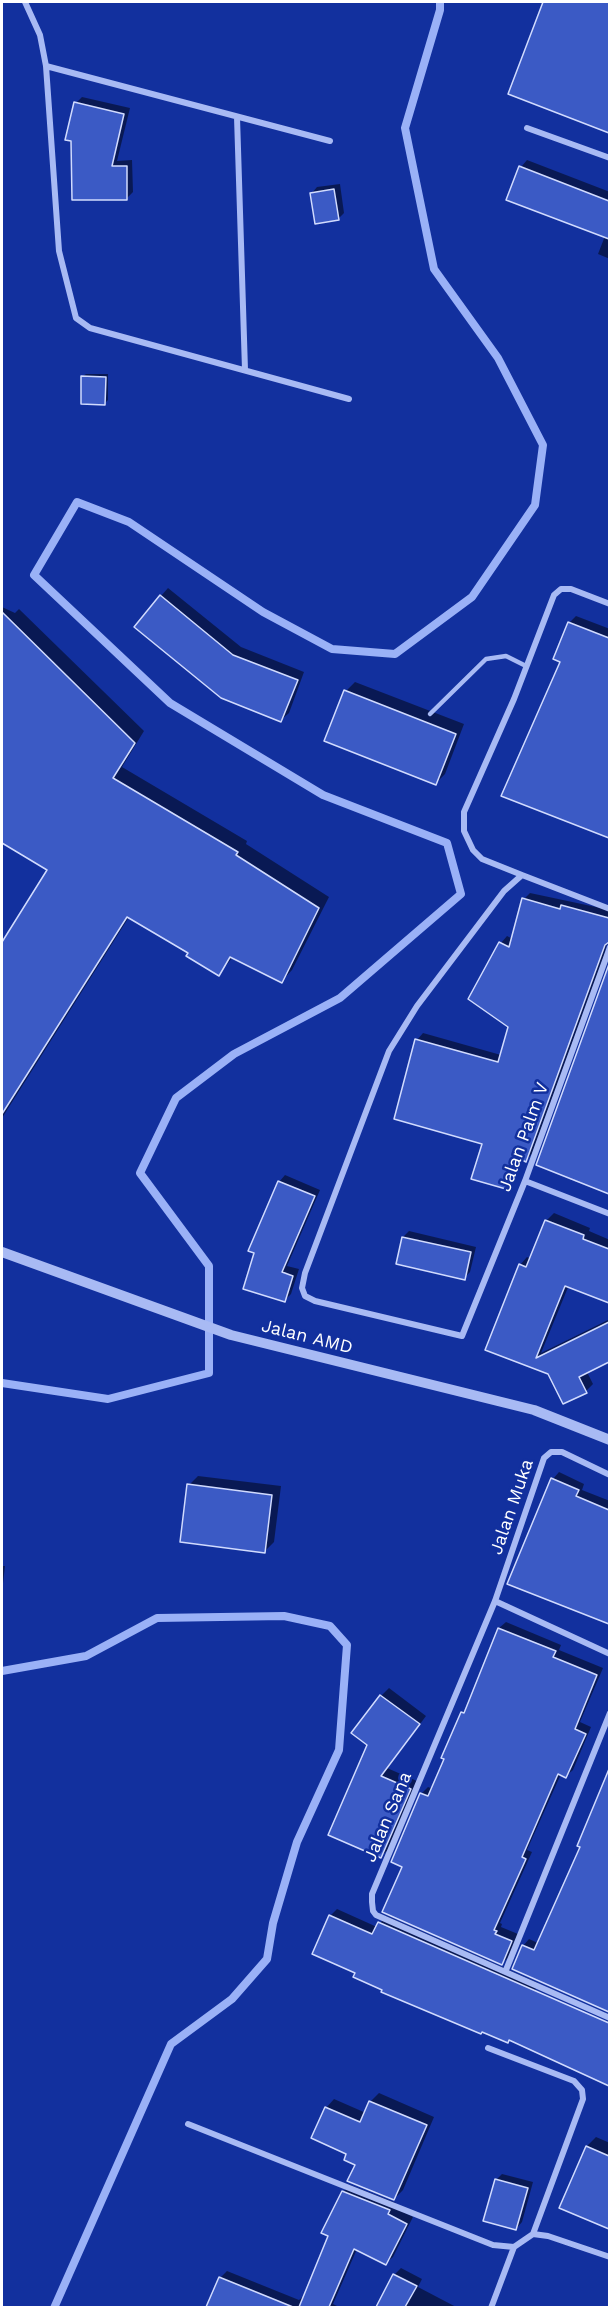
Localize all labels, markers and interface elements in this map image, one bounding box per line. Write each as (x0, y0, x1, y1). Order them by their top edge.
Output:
street label: Jalan Palm V (494, 1079, 554, 1195)
street label: Jalan AMD (259, 1315, 355, 1359)
street label: Jalan Muka (486, 1456, 538, 1558)
street label: Jalan Sana (359, 1769, 417, 1865)

